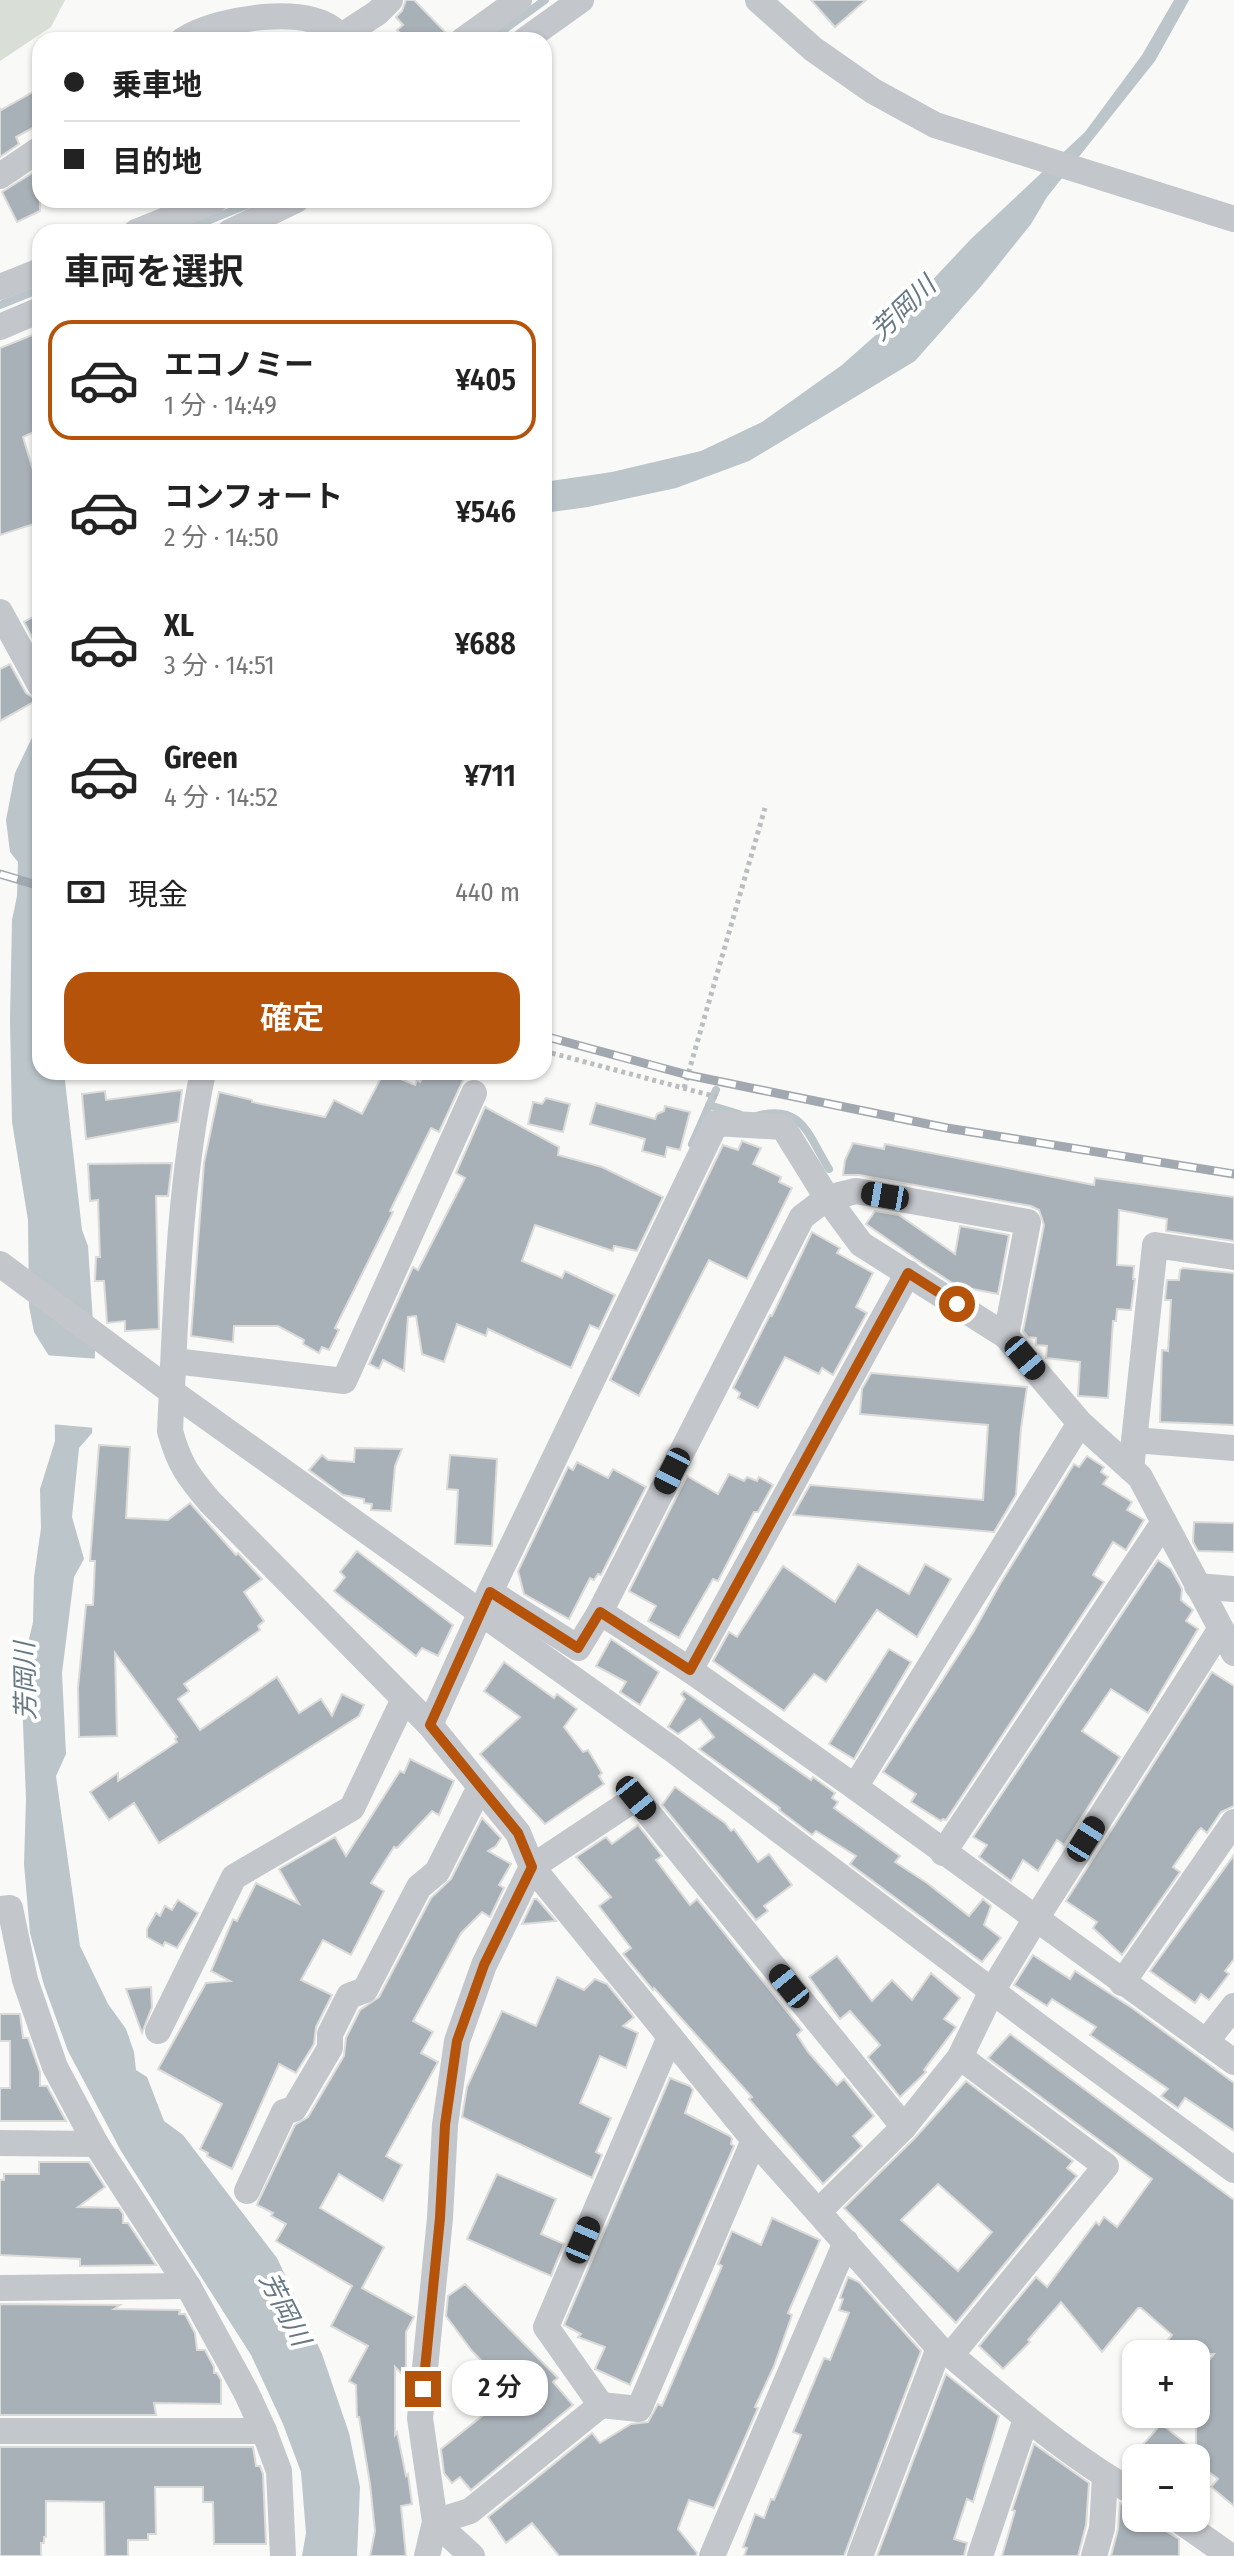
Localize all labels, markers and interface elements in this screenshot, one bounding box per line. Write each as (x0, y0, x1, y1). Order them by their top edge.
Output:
text: 乗車地 (112, 67, 202, 103)
text: 目的地 (112, 144, 202, 180)
text: 車両を選択 (64, 250, 244, 294)
water label: 芳岡川 (865, 268, 944, 347)
icon: car (68, 344, 140, 416)
text: エコノミー (164, 347, 314, 383)
text: ¥405 (455, 362, 516, 398)
text: 1 分 · 14:49 (164, 390, 277, 421)
icon: car (68, 476, 140, 548)
text: コンフォート (164, 479, 343, 515)
text: ¥546 (456, 494, 516, 530)
text: 2 分 · 14:50 (164, 522, 279, 553)
icon: car (68, 608, 140, 680)
text: XL (164, 608, 194, 644)
text: ¥688 (455, 626, 516, 662)
text: 3 分 · 14:51 (164, 650, 275, 681)
icon: car (68, 740, 140, 812)
text: Green (164, 740, 238, 776)
text: ¥711 (464, 758, 516, 794)
text: 4 分 · 14:52 (164, 782, 278, 813)
icon: cash (64, 870, 108, 914)
text: 現金 (128, 877, 188, 913)
text: 440 m (455, 877, 520, 908)
button: 確定 (64, 972, 520, 1064)
car (859, 1180, 911, 1212)
route start (939, 1286, 975, 1322)
car (1000, 1332, 1050, 1384)
car (650, 1444, 694, 1498)
water label: 芳岡川 (9, 1639, 42, 1720)
car (612, 1772, 660, 1824)
car (1063, 1812, 1109, 1866)
car (765, 1960, 813, 2012)
car (563, 2213, 603, 2267)
water label: 芳岡川 (253, 2267, 317, 2354)
map controls (1122, 2340, 1210, 2532)
button: + (1122, 2340, 1210, 2428)
callout: 2 分 (451, 2361, 547, 2417)
route end (405, 2371, 441, 2407)
text: 2 分 (478, 2372, 522, 2403)
button: − (1122, 2444, 1210, 2532)

